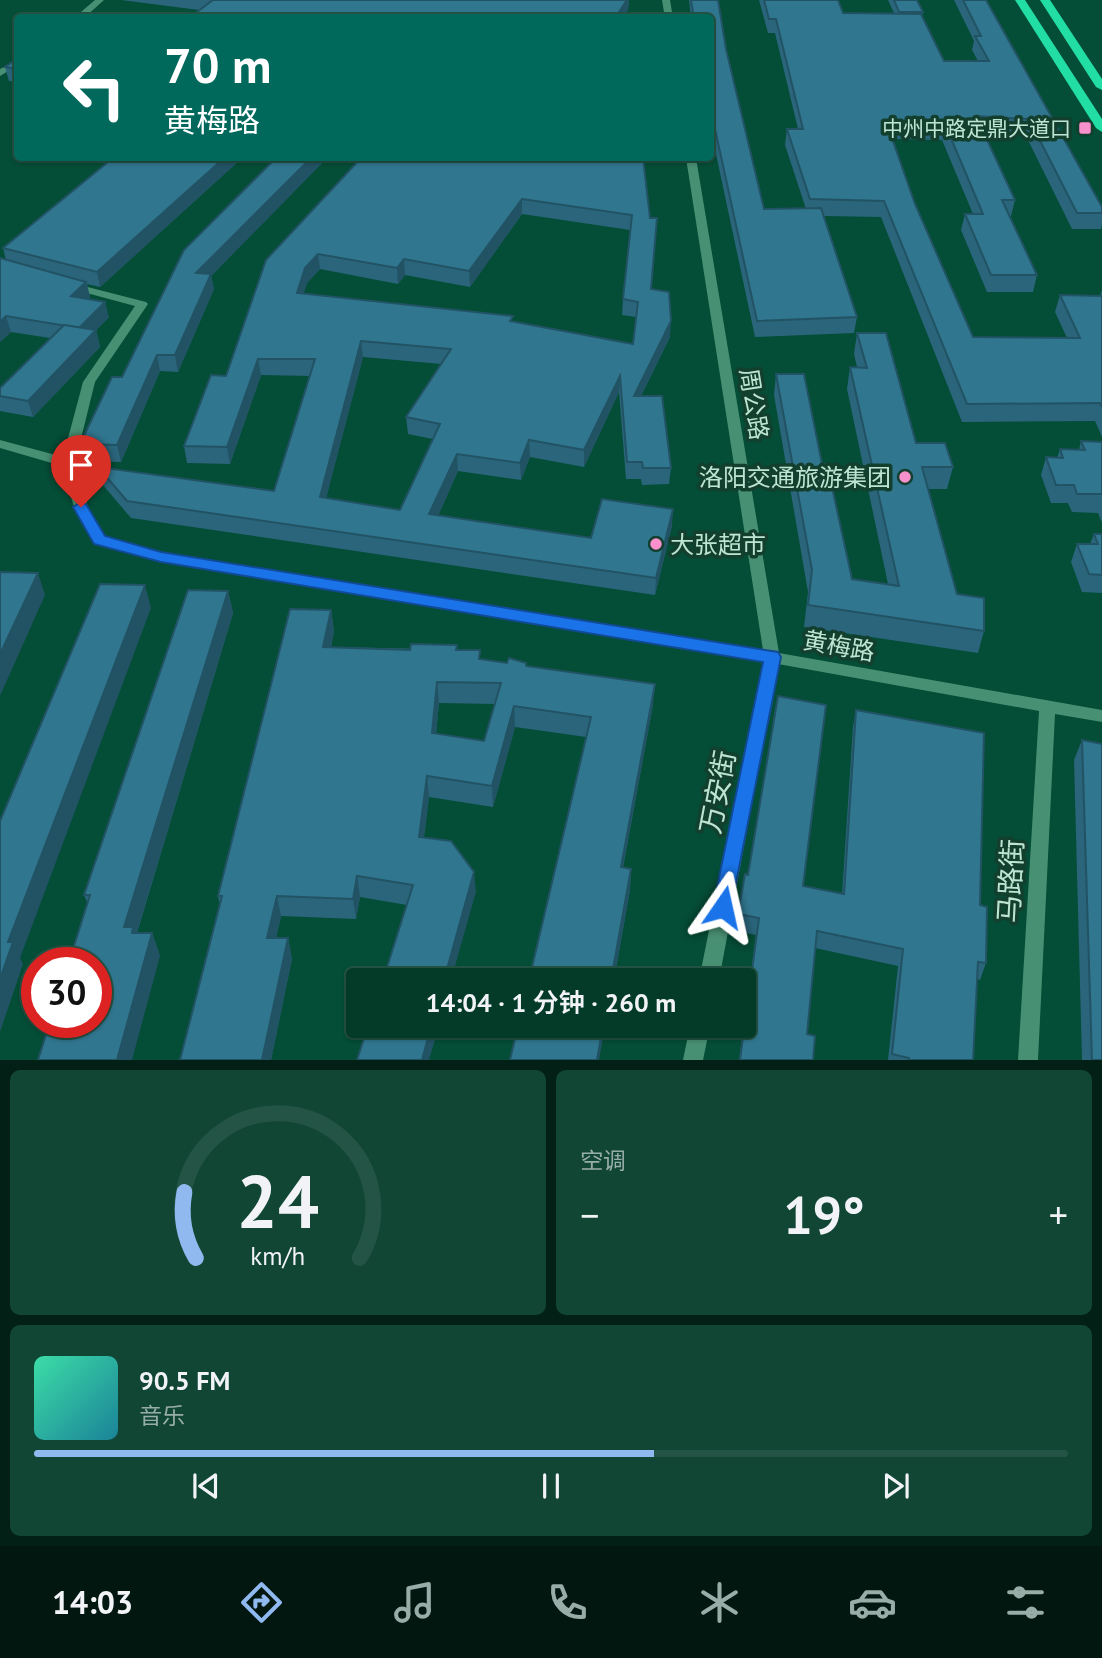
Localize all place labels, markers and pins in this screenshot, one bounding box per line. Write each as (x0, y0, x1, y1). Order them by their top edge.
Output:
place label: 中州中路定鼎大道口 (882, 115, 1071, 142)
marker: 中州中路定鼎大道口 (1077, 120, 1093, 136)
pin (51, 435, 111, 507)
place label: 洛阳交通旅游集团 (699, 462, 891, 493)
marker: 洛阳交通旅游集团 (897, 469, 913, 485)
place label: 大张超市 (670, 529, 766, 560)
marker: 大张超市 (648, 536, 664, 552)

